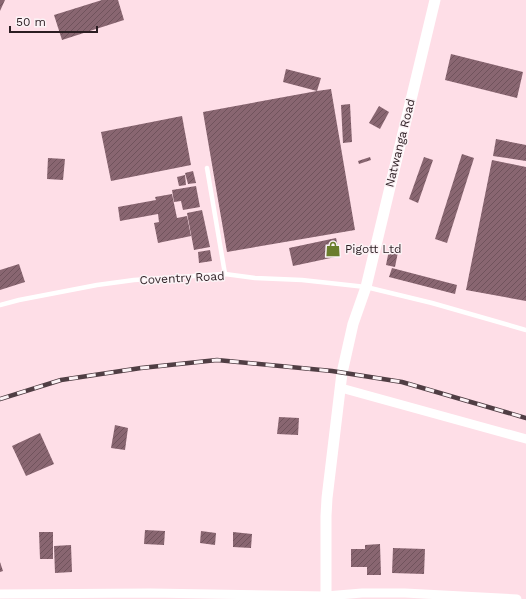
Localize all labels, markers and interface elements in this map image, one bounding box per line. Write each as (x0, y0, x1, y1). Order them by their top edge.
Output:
scale bar (10, 8, 97, 34)
text: 50 m (16, 15, 46, 29)
street label: Natwanga Road (382, 97, 418, 189)
shop icon: Pigott Ltd (324, 240, 342, 258)
place label: Pigott Ltd (345, 242, 402, 256)
street label: Coventry Road (139, 269, 225, 287)

